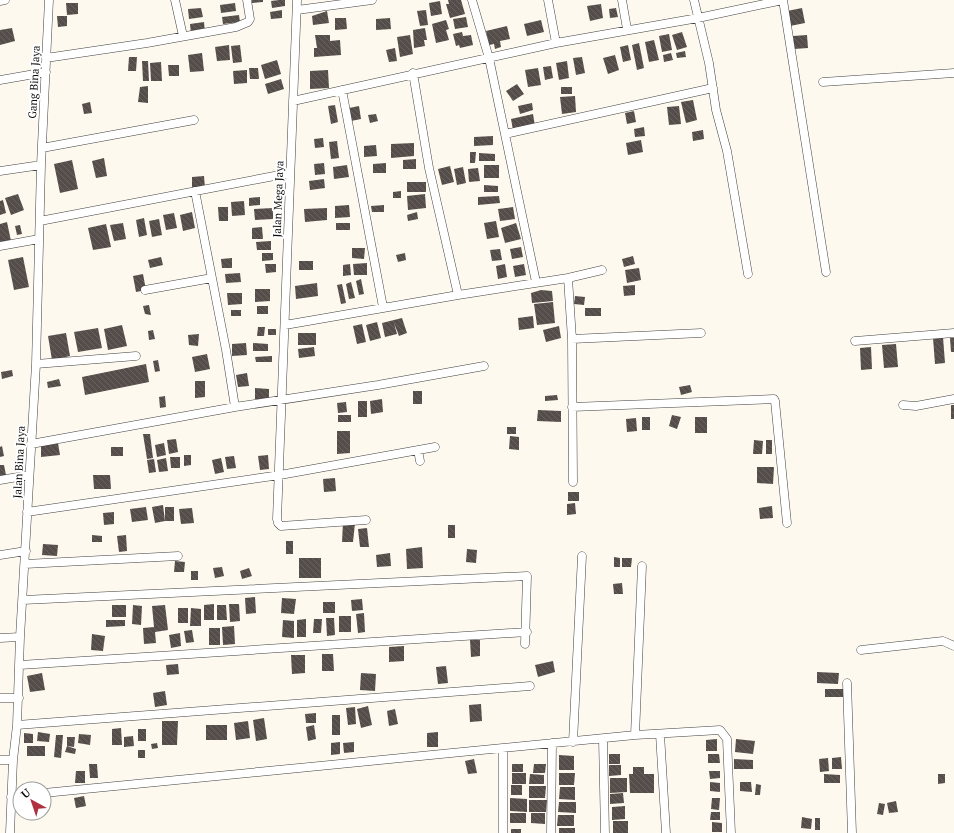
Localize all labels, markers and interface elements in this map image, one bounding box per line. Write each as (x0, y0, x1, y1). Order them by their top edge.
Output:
street label: Gang Bina Jaya (25, 45, 43, 119)
street label: Jalan Mega Jaya (270, 160, 286, 238)
street label: Jalan Bina Jaya (10, 425, 28, 499)
north arrow (12, 781, 52, 821)
text: U (18, 785, 33, 801)

